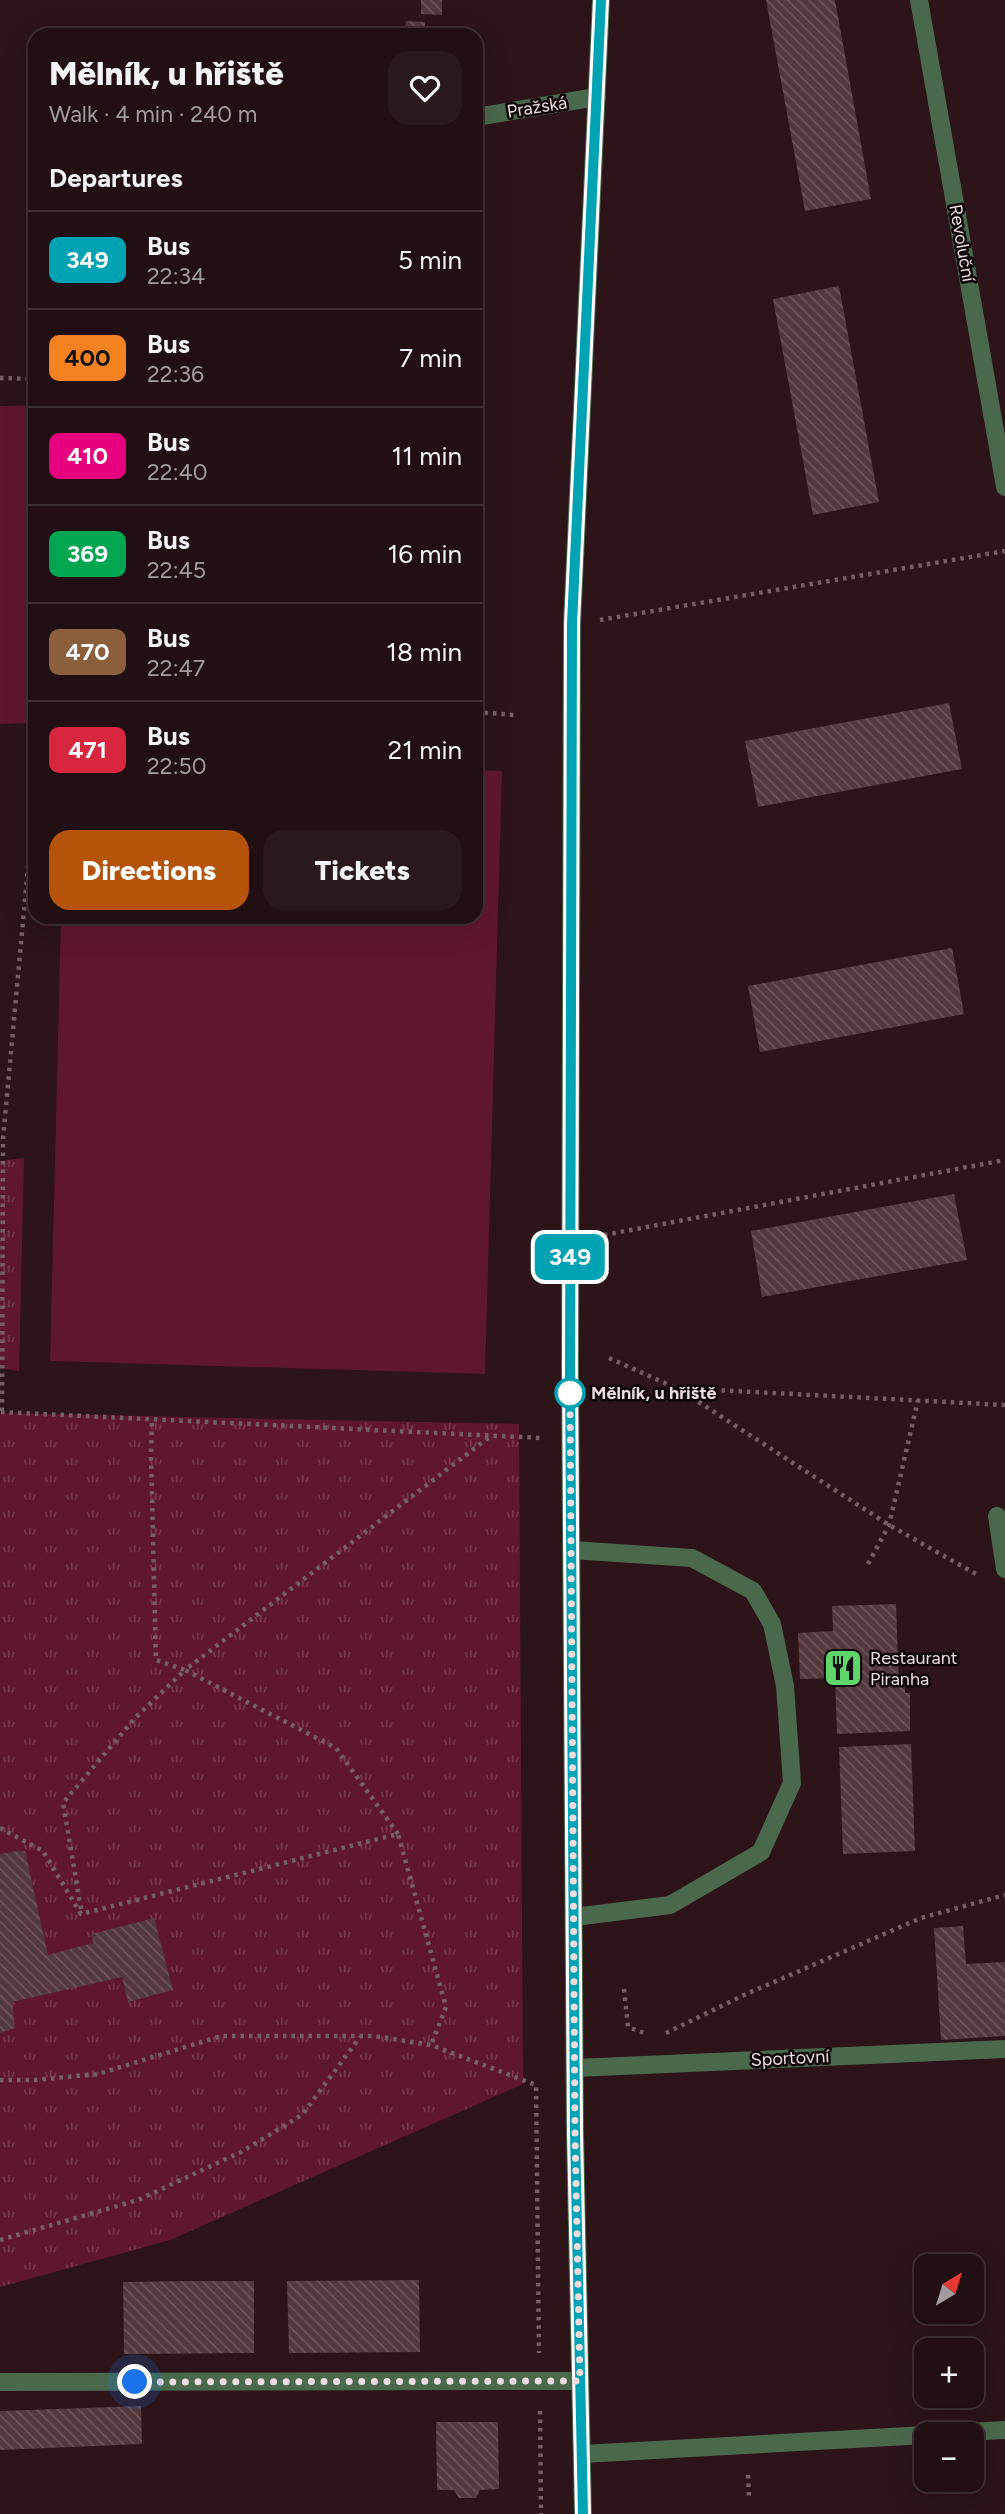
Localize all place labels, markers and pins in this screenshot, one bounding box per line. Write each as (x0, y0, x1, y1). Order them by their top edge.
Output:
marker: Mělník, u hřiště (555, 1378, 585, 1408)
place label: Mělník, u hřiště (591, 1382, 717, 1404)
restaurant icon: Restaurant Piranha (822, 1647, 864, 1689)
place label: Restaurant Piranha (870, 1647, 958, 1690)

